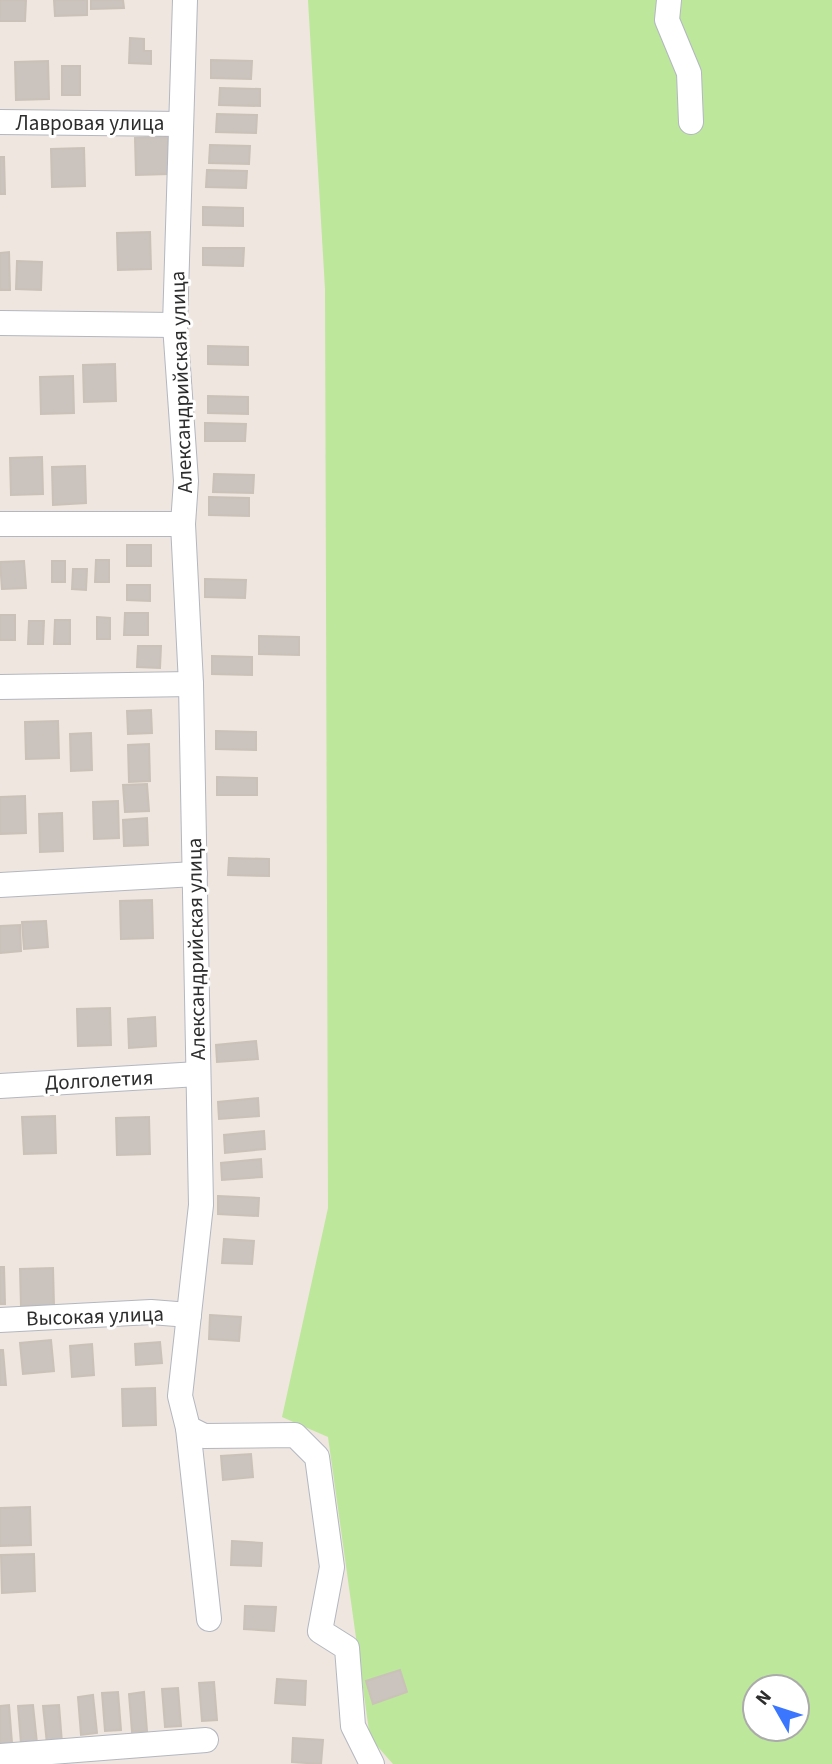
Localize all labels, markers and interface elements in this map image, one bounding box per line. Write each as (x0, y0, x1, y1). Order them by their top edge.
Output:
street label: Лавровая улица (16, 108, 164, 138)
street label: Александрийская улица (162, 270, 200, 494)
street label: Александрийская улица (179, 838, 213, 1060)
street label: Долголетия (44, 1062, 154, 1098)
street label: Высокая улица (26, 1299, 164, 1333)
north arrow (741, 1673, 811, 1743)
text: N (749, 1685, 778, 1712)

